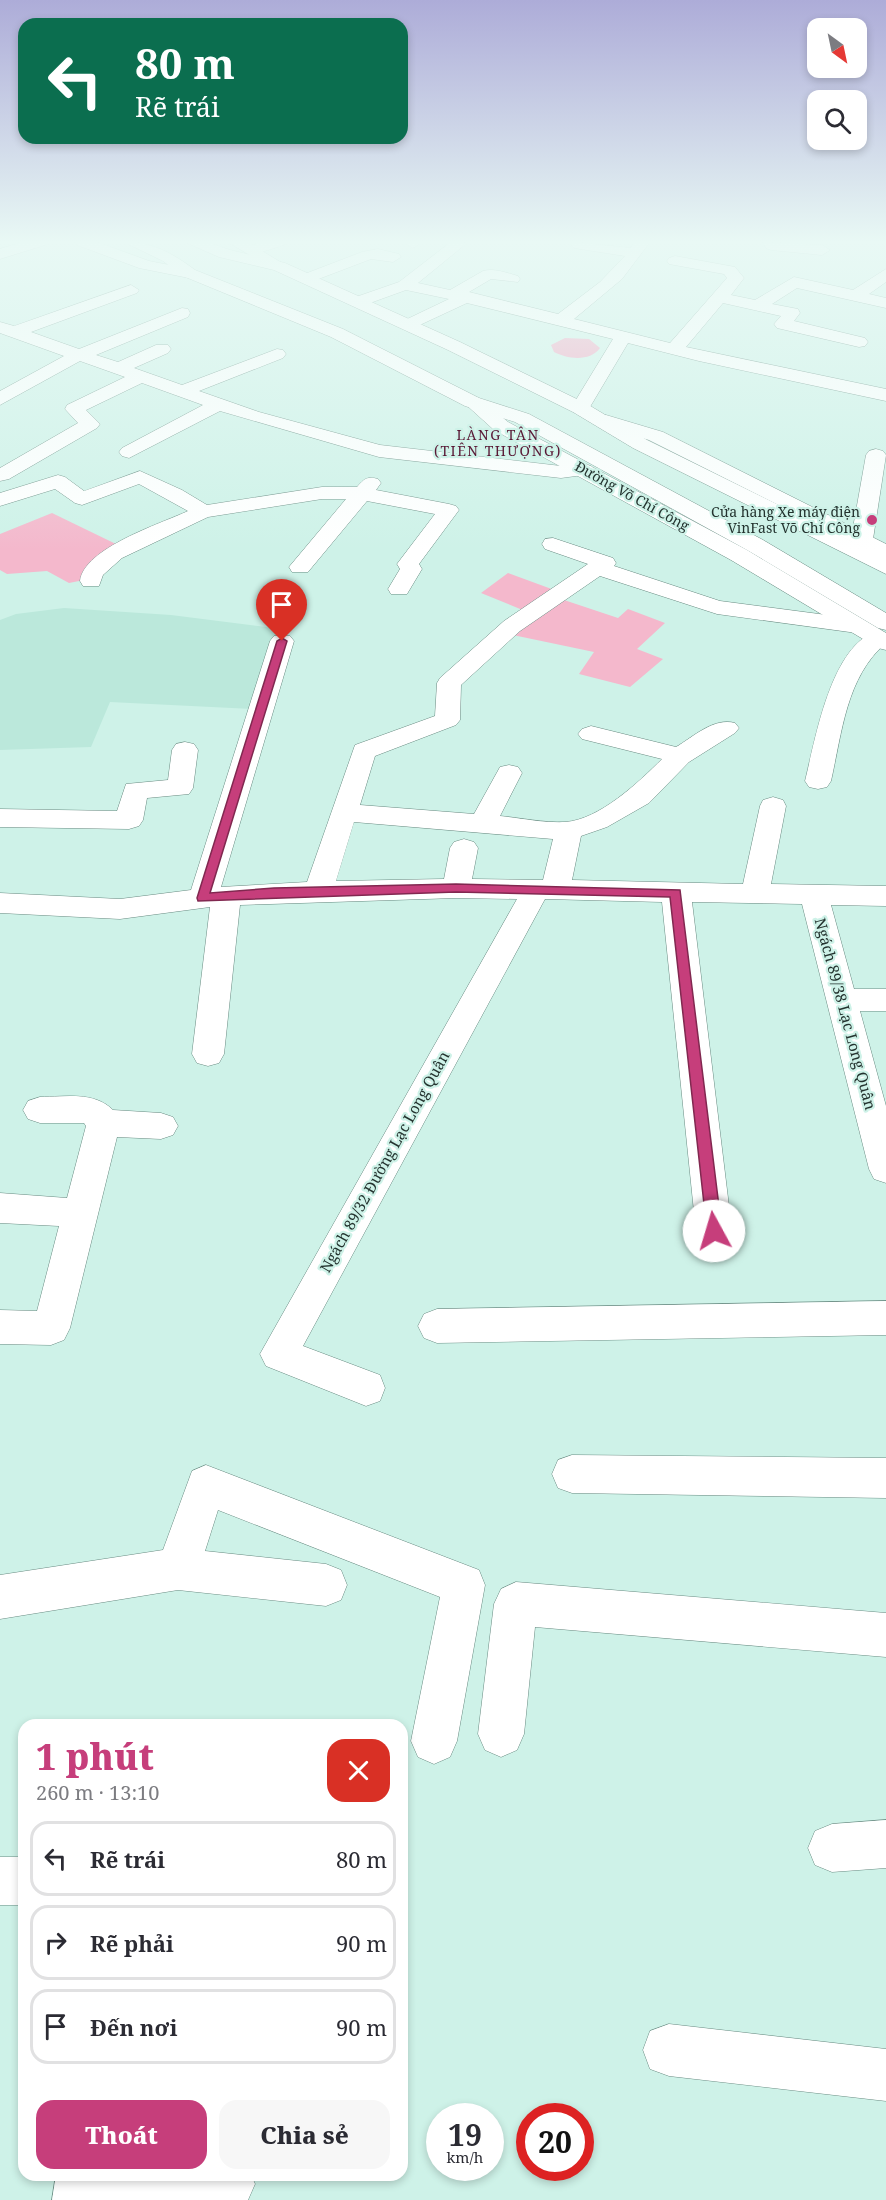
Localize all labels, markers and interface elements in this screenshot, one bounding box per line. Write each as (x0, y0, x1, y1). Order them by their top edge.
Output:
north arrow (807, 18, 867, 78)
map controls (807, 18, 867, 150)
text: 80 m (135, 34, 235, 91)
icon: left (36, 42, 114, 120)
text: Rẽ trái (135, 88, 220, 125)
button: search (807, 90, 867, 150)
district label: LÀNG TÂN (TIÊN THƯỢNG) (434, 425, 562, 460)
street label: Đường Võ Chí Công (572, 456, 693, 535)
place label: Cửa hàng Xe máy điện VinFast Võ Chí Công (711, 502, 860, 537)
marker: Cửa hàng Xe máy điện VinFast Võ Chí Công (865, 513, 879, 527)
pin (256, 579, 307, 641)
icon: arrive (265, 588, 298, 621)
street label: Ngách 89/38 Lạc Long Quân (811, 916, 881, 1112)
street label: Ngách 89/32 Đường Lạc Long Quân (315, 1047, 454, 1276)
position arrow (682, 1199, 746, 1263)
text: 1 phút (36, 1732, 154, 1781)
button: close (327, 1739, 390, 1802)
text: 260 m · 13:10 (36, 1779, 159, 1806)
icon: left (39, 1842, 72, 1875)
text: Rẽ trái (90, 1844, 165, 1874)
text: 80 m (336, 1844, 387, 1874)
icon: right (39, 1926, 72, 1959)
text: Rẽ phải (90, 1928, 174, 1958)
text: 90 m (336, 1928, 387, 1958)
icon: arrive (39, 2010, 72, 2043)
text: Đến nơi (90, 2012, 177, 2042)
text: 90 m (336, 2012, 387, 2042)
button: Thoát (36, 2100, 207, 2169)
button: Chia sẻ (219, 2100, 390, 2169)
speed limit sign: 20 (516, 2103, 594, 2181)
text: 19 (448, 2114, 482, 2155)
text: km/h (447, 2147, 483, 2167)

